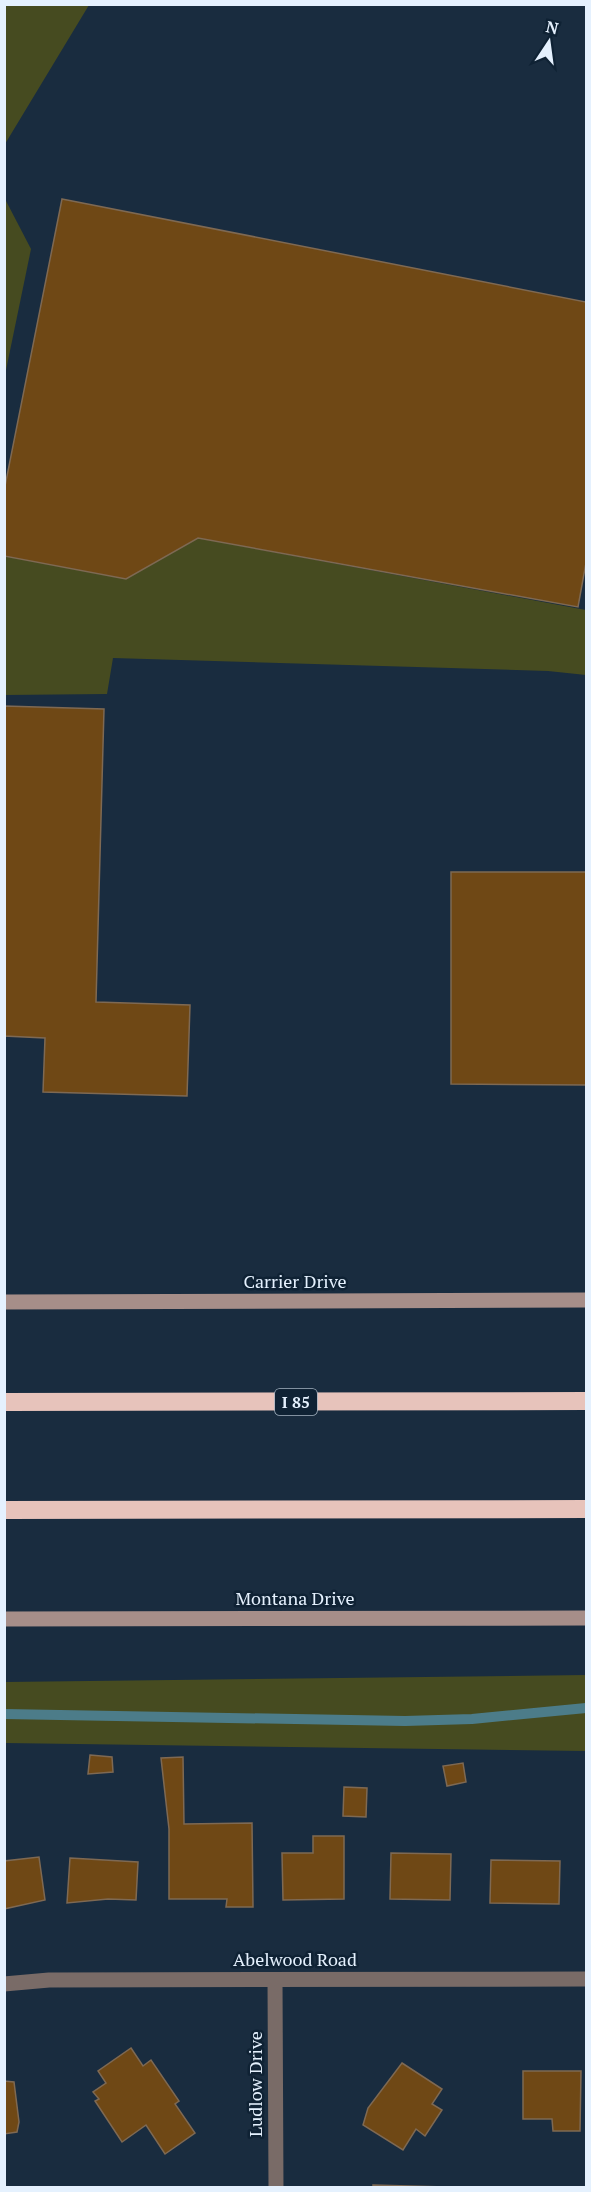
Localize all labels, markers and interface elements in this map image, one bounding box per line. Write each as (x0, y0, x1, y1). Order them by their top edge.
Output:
north arrow (519, 12, 579, 72)
text: N (544, 15, 561, 39)
street label: Carrier Drive (243, 1269, 347, 1293)
road number: I 85 (275, 1389, 317, 1415)
street label: Montana Drive (235, 1586, 355, 1610)
street label: Abelwood Road (233, 1947, 357, 1971)
street label: Ludlow Drive (243, 2031, 267, 2137)

